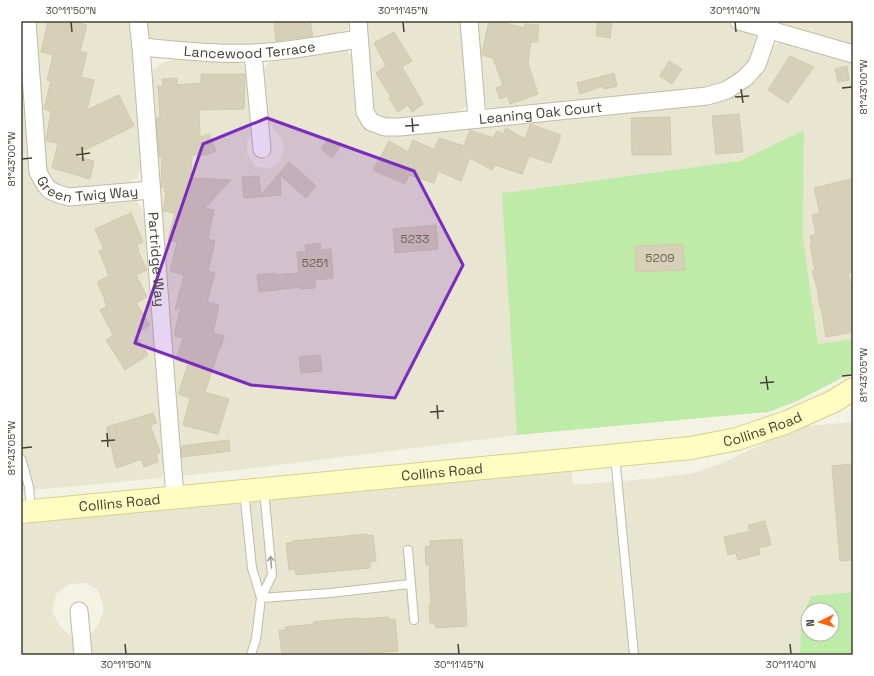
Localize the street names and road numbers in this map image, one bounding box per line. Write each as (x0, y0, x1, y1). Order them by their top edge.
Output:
street label: Lancewood Terrace (183, 37, 317, 62)
street label: Leaning Oak Court (478, 98, 603, 128)
street label: Green Twig Way (33, 173, 139, 206)
street label: Partridge Way (144, 211, 169, 307)
street label: Collins Road (722, 408, 805, 451)
street label: Collins Road (400, 459, 484, 485)
street label: Collins Road (78, 490, 161, 516)

